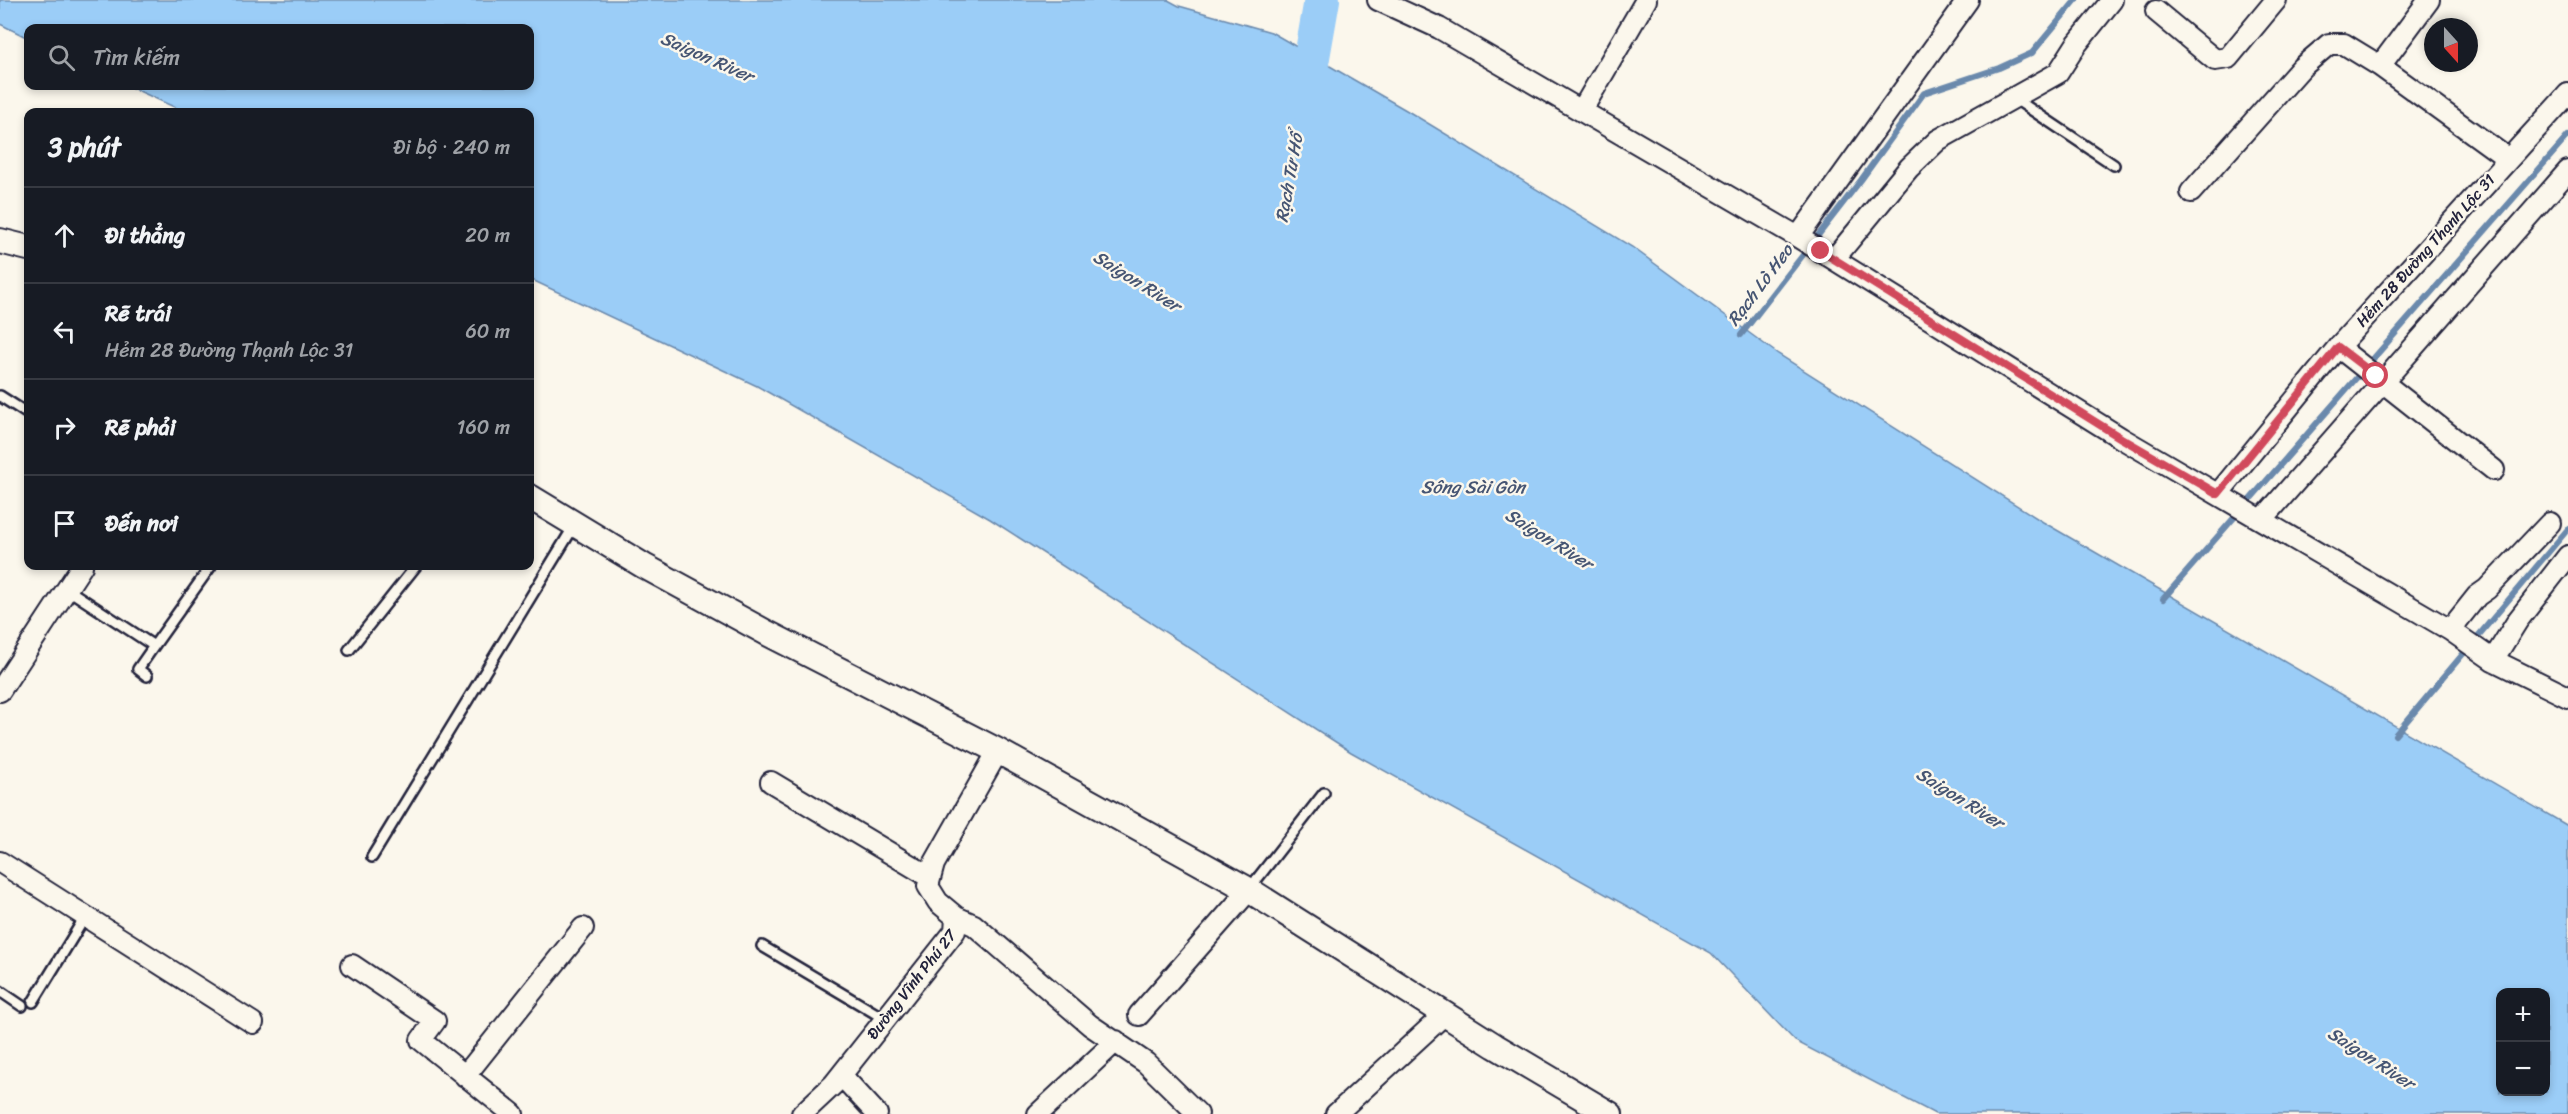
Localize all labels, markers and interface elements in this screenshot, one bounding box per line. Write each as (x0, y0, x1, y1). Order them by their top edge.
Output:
north arrow (2424, 18, 2478, 72)
water label: Saigon River (655, 22, 762, 93)
search box (24, 24, 534, 90)
text: Tìm kiếm (93, 38, 180, 77)
icon: search (45, 41, 78, 74)
text: 3 phút (48, 124, 121, 170)
water label: Rạch Tư Hổ (1265, 125, 1314, 225)
text: Đi bộ · 240 m (393, 130, 510, 165)
street label: Hẻm 28 Đường Thạnh Lộc 31 (2348, 167, 2503, 334)
text: Đi thẳng (105, 216, 185, 255)
text: 20 m (465, 218, 510, 253)
icon: ahead (48, 219, 81, 252)
water label: Rạch Lò Heo (1718, 235, 1803, 333)
route end (1807, 237, 1833, 263)
water label: Saigon River (1087, 241, 1190, 323)
text: Rẽ trái (105, 294, 171, 333)
text: 60 m (465, 314, 510, 349)
icon: left (48, 315, 81, 348)
text: Hẻm 28 Đường Thạnh Lộc 31 (105, 333, 353, 368)
route start (2362, 362, 2388, 388)
text: Rẽ phải (105, 408, 176, 447)
text: 160 m (457, 410, 510, 445)
icon: right (48, 411, 81, 444)
water label: Sông Sài Gòn (1421, 471, 1527, 503)
water label: Saigon River (1499, 499, 1602, 581)
text: Đến nơi (105, 504, 178, 543)
icon: arrive (48, 507, 81, 540)
water label: Saigon River (1910, 758, 2013, 840)
street label: Đường Vĩnh Phú 27 (859, 922, 965, 1046)
map controls (2496, 988, 2550, 1096)
button: + (2496, 988, 2550, 1042)
water label: Saigon River (2321, 1018, 2424, 1100)
button: − (2496, 1042, 2550, 1096)

